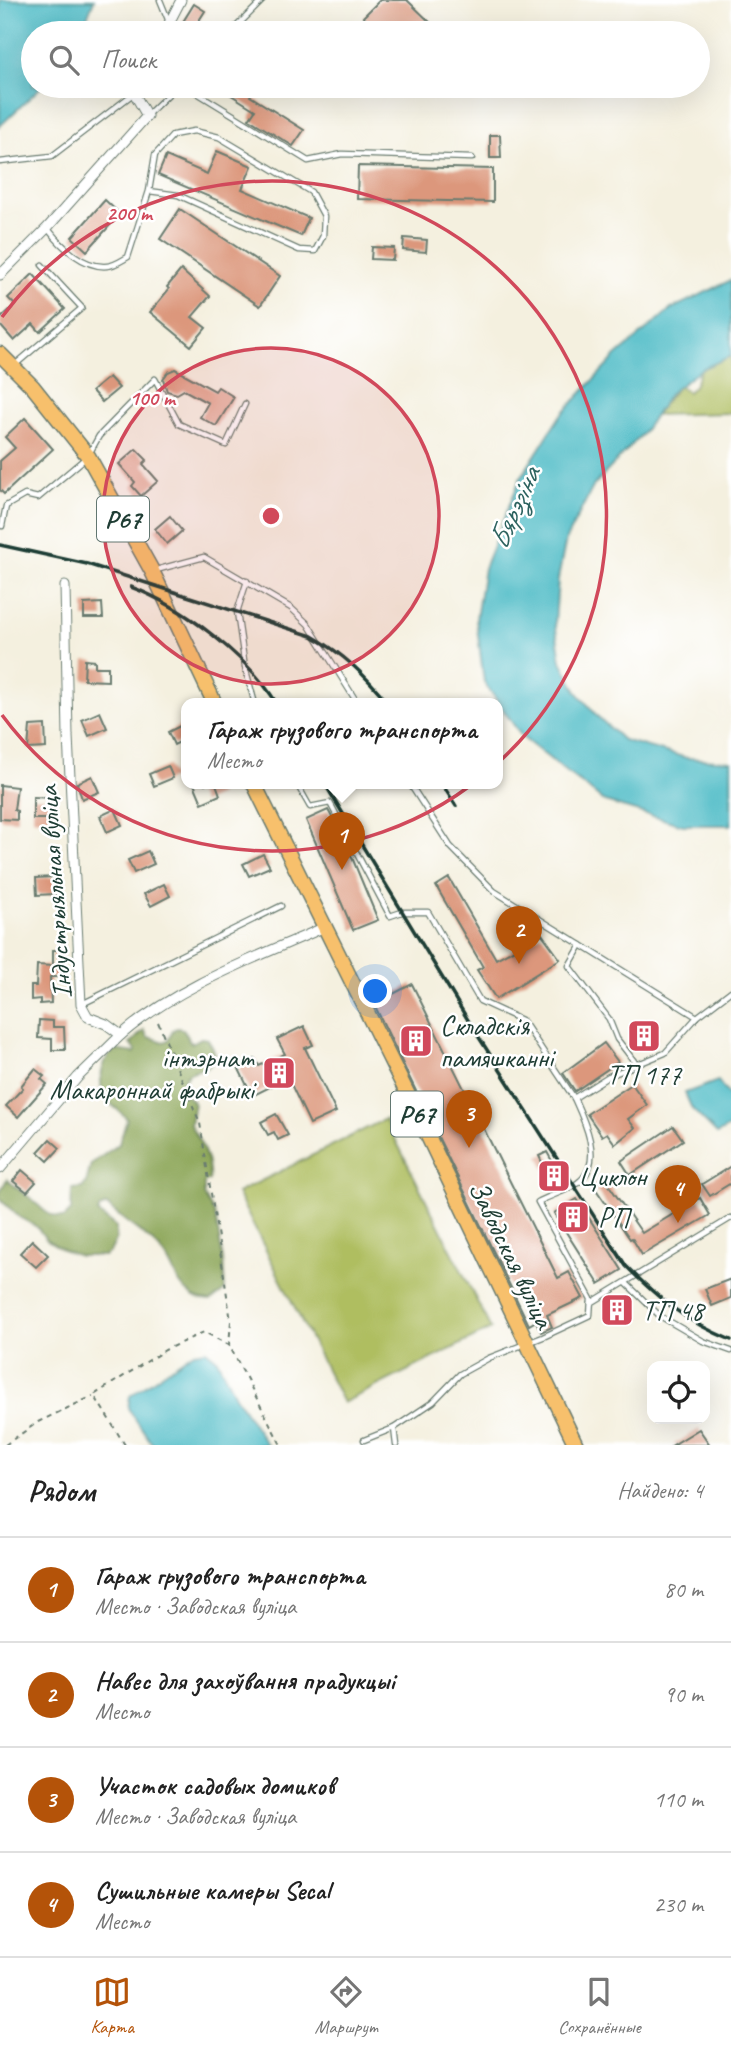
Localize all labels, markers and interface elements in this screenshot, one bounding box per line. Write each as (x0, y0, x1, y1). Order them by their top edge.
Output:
search box (21, 21, 710, 98)
icon: search (45, 41, 83, 79)
text: Поиск (101, 43, 156, 76)
text: 200 m (106, 200, 154, 226)
text: 100 m (129, 385, 177, 411)
water label: Бярэзіна (479, 458, 550, 555)
road number: Р67 (97, 496, 149, 541)
centre of rings (259, 504, 283, 528)
popup (181, 698, 503, 789)
text: Гараж грузового транспорта (207, 713, 477, 746)
text: Место (207, 746, 262, 775)
street label: Індустрыяльная вуліца (29, 783, 79, 1000)
pin: 1 (319, 812, 365, 870)
pin: 2 (496, 906, 542, 964)
your location (358, 974, 392, 1008)
place label: Складскія памяшканні (440, 1008, 557, 1075)
building icon: ТП 177 (625, 1017, 663, 1055)
building icon: Складскія памяшканні (397, 1022, 435, 1060)
place label: інтэрнат Макароннай фабрыкі (50, 1040, 258, 1107)
building icon: інтэрнат Макароннай фабрыкі (260, 1054, 298, 1092)
place label: ТП 177 (607, 1057, 683, 1092)
pin: 3 (446, 1090, 492, 1148)
road number: Р67 (391, 1092, 443, 1136)
building icon: Циклон (535, 1157, 573, 1195)
place label: Циклон (578, 1159, 649, 1194)
pin: 4 (655, 1165, 701, 1223)
street label: Заводская вуліца (461, 1175, 563, 1335)
building icon: РП (554, 1198, 592, 1236)
place label: РП (598, 1200, 632, 1235)
building icon: ТП 48 (598, 1291, 636, 1329)
place label: ТП 48 (642, 1293, 706, 1328)
map controls (647, 1361, 710, 1424)
button: locate (647, 1361, 710, 1424)
text: Рядом (28, 1472, 95, 1510)
text: Найдено: 4 (617, 1476, 703, 1505)
text: Гараж грузового транспорта (95, 1559, 365, 1592)
text: 1 (46, 1575, 56, 1604)
text: 80 m (664, 1575, 703, 1604)
text: Место · Заводская вуліца (95, 1592, 296, 1621)
text: Навес для захоўвання прадукцыі (95, 1664, 395, 1697)
text: 2 (46, 1680, 56, 1709)
text: 90 m (664, 1680, 703, 1709)
text: Место (95, 1697, 149, 1726)
text: Участок садовых домиков (95, 1769, 335, 1802)
text: 3 (46, 1785, 56, 1814)
text: 110 m (654, 1785, 703, 1814)
text: Место · Заводская вуліца (95, 1802, 296, 1831)
text: Сушильные камеры Secal (95, 1874, 330, 1907)
text: 4 (46, 1890, 56, 1919)
text: 230 m (654, 1890, 703, 1919)
text: Место (95, 1907, 149, 1936)
tab: Карта (90, 1973, 134, 2039)
tab: Маршрут (315, 1973, 377, 2039)
tab: Сохранённые (558, 1973, 641, 2039)

